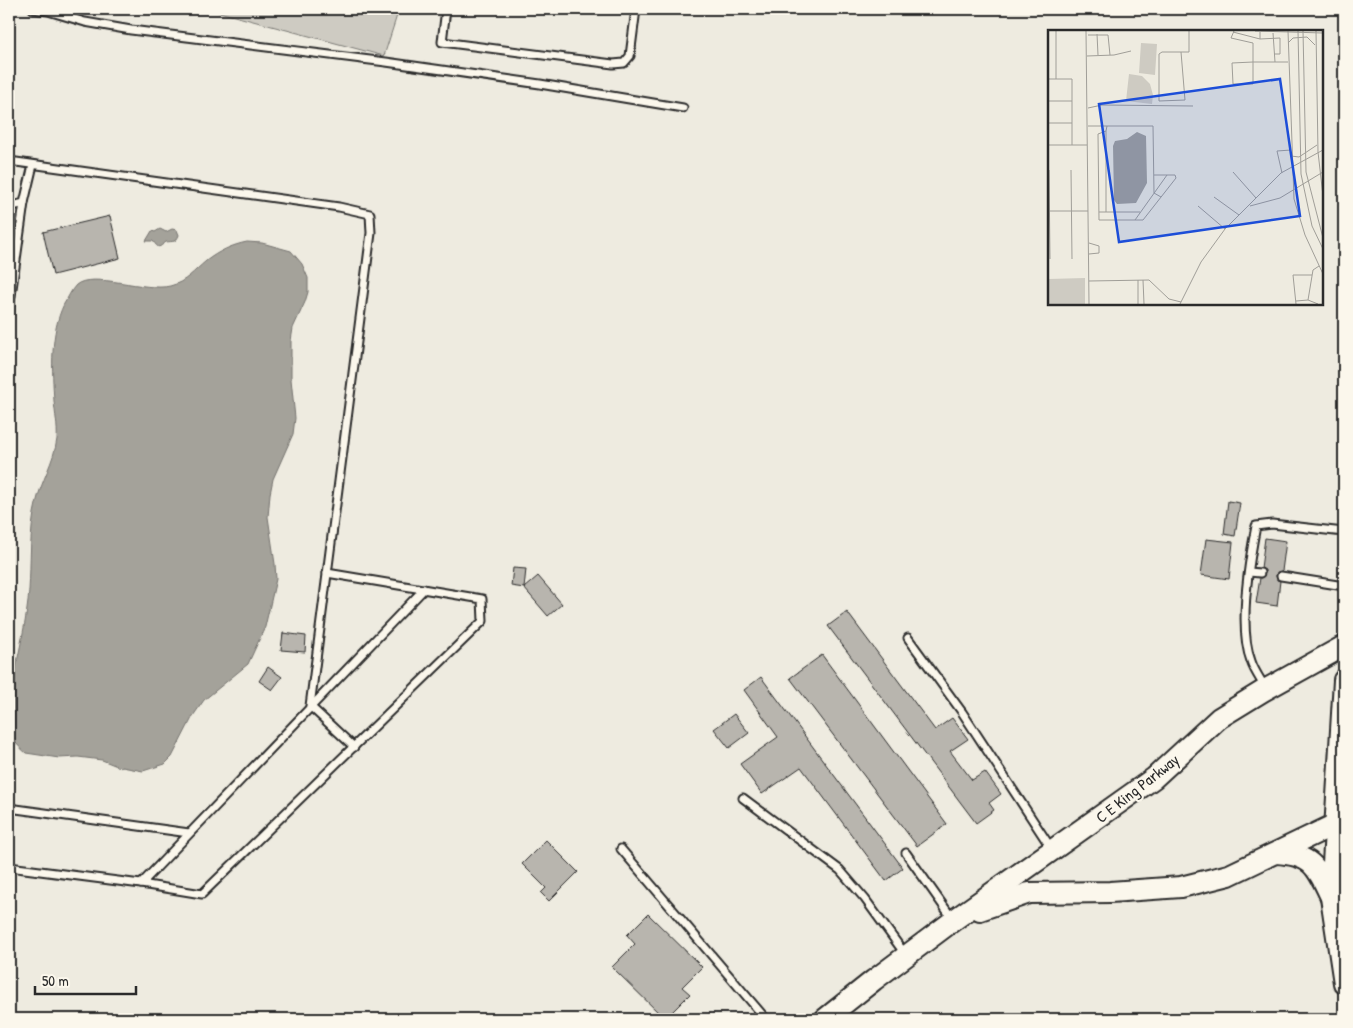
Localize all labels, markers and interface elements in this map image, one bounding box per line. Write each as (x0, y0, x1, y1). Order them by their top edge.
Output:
inset map (1048, 30, 1323, 305)
street label: C E King Parkway (1091, 748, 1184, 828)
scale bar (35, 963, 136, 995)
text: 50 m (42, 970, 69, 991)

